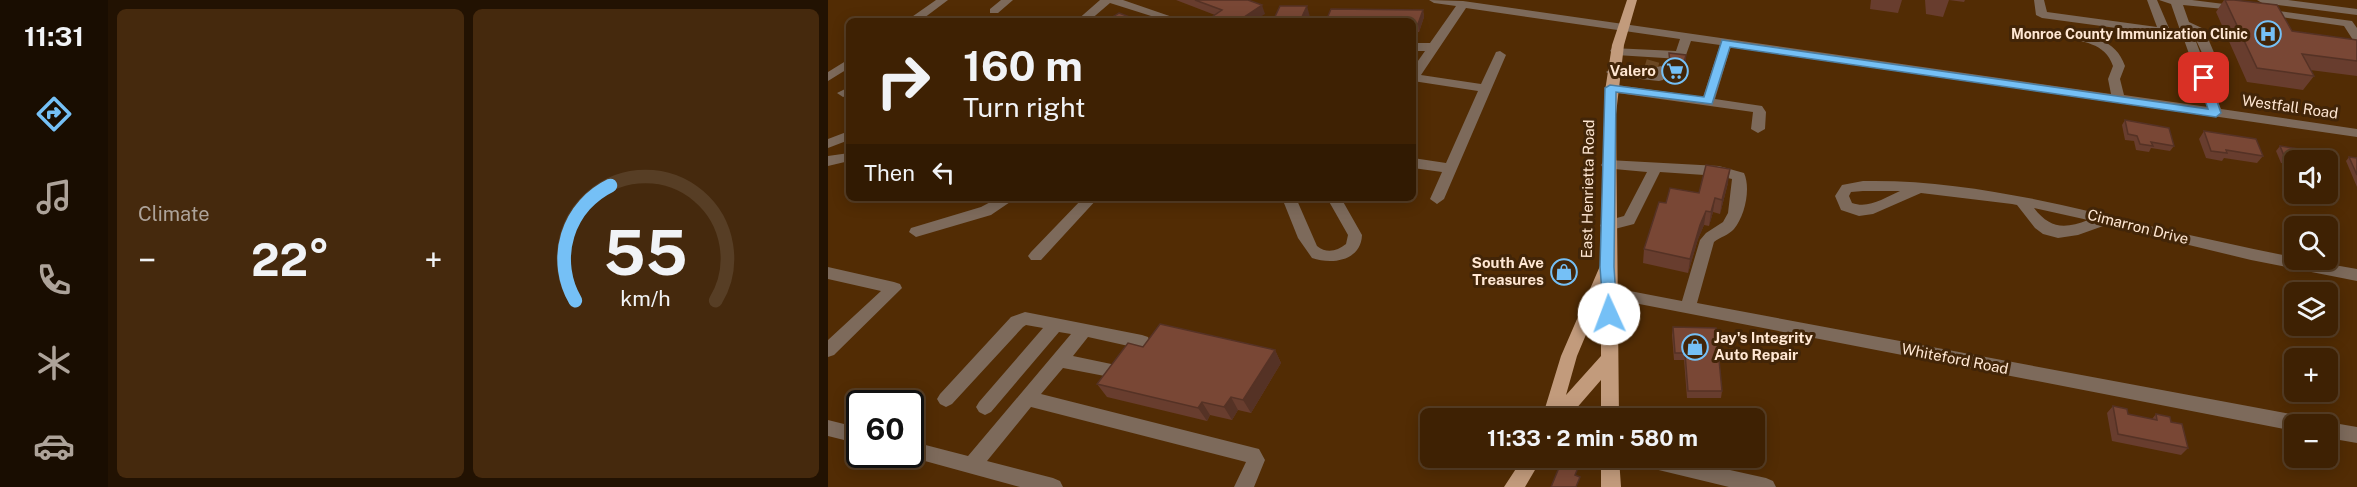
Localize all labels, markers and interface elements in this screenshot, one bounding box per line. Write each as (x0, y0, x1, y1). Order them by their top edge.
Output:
hospital icon: Monroe County Immunization Clinic (2253, 19, 2283, 49)
text: 11:31 (24, 20, 84, 52)
place label: Monroe County Immunization Clinic (2011, 26, 2248, 42)
text: 160 m (963, 41, 1083, 90)
icon: right (864, 42, 942, 120)
pin (2178, 52, 2229, 103)
supermarket icon: Valero (1660, 56, 1690, 86)
icon: arrive (2187, 61, 2220, 94)
place label: Valero (1610, 62, 1656, 79)
text: Turn right (963, 91, 1086, 123)
street label: Westfall Road (2241, 91, 2339, 122)
icon: directions (33, 93, 75, 135)
street label: East Henrietta Road (1578, 119, 1597, 259)
map controls (2284, 150, 2338, 468)
button: sound (2284, 150, 2338, 204)
icon: left (927, 156, 960, 189)
text: Then (864, 160, 915, 186)
icon: music (33, 176, 75, 218)
text: Climate (138, 202, 210, 226)
street label: Cimarron Drive (2086, 206, 2190, 247)
text: 55 (604, 216, 688, 289)
button: search (2284, 216, 2338, 270)
text: 22° (251, 233, 329, 286)
text: − (138, 241, 156, 279)
text: + (424, 241, 442, 279)
place label: South Ave Treasures (1472, 254, 1544, 288)
shop icon: South Ave Treasures (1549, 257, 1579, 287)
icon: phone (33, 259, 75, 301)
position arrow (1577, 282, 1641, 346)
button: layers (2284, 282, 2338, 336)
text: km/h (621, 286, 671, 311)
place label: Jay's Integrity Auto Repair (1714, 329, 1813, 363)
shop icon: Jay's Integrity Auto Repair (1680, 332, 1710, 362)
street label: Whiteford Road (1900, 340, 2010, 377)
icon: climate (33, 342, 75, 384)
button: + (2284, 348, 2338, 402)
speed limit sign: 60 (846, 390, 924, 468)
button: − (2284, 414, 2338, 468)
icon: car (33, 425, 75, 467)
text: 11:33 · 2 min · 580 m (1487, 425, 1698, 451)

